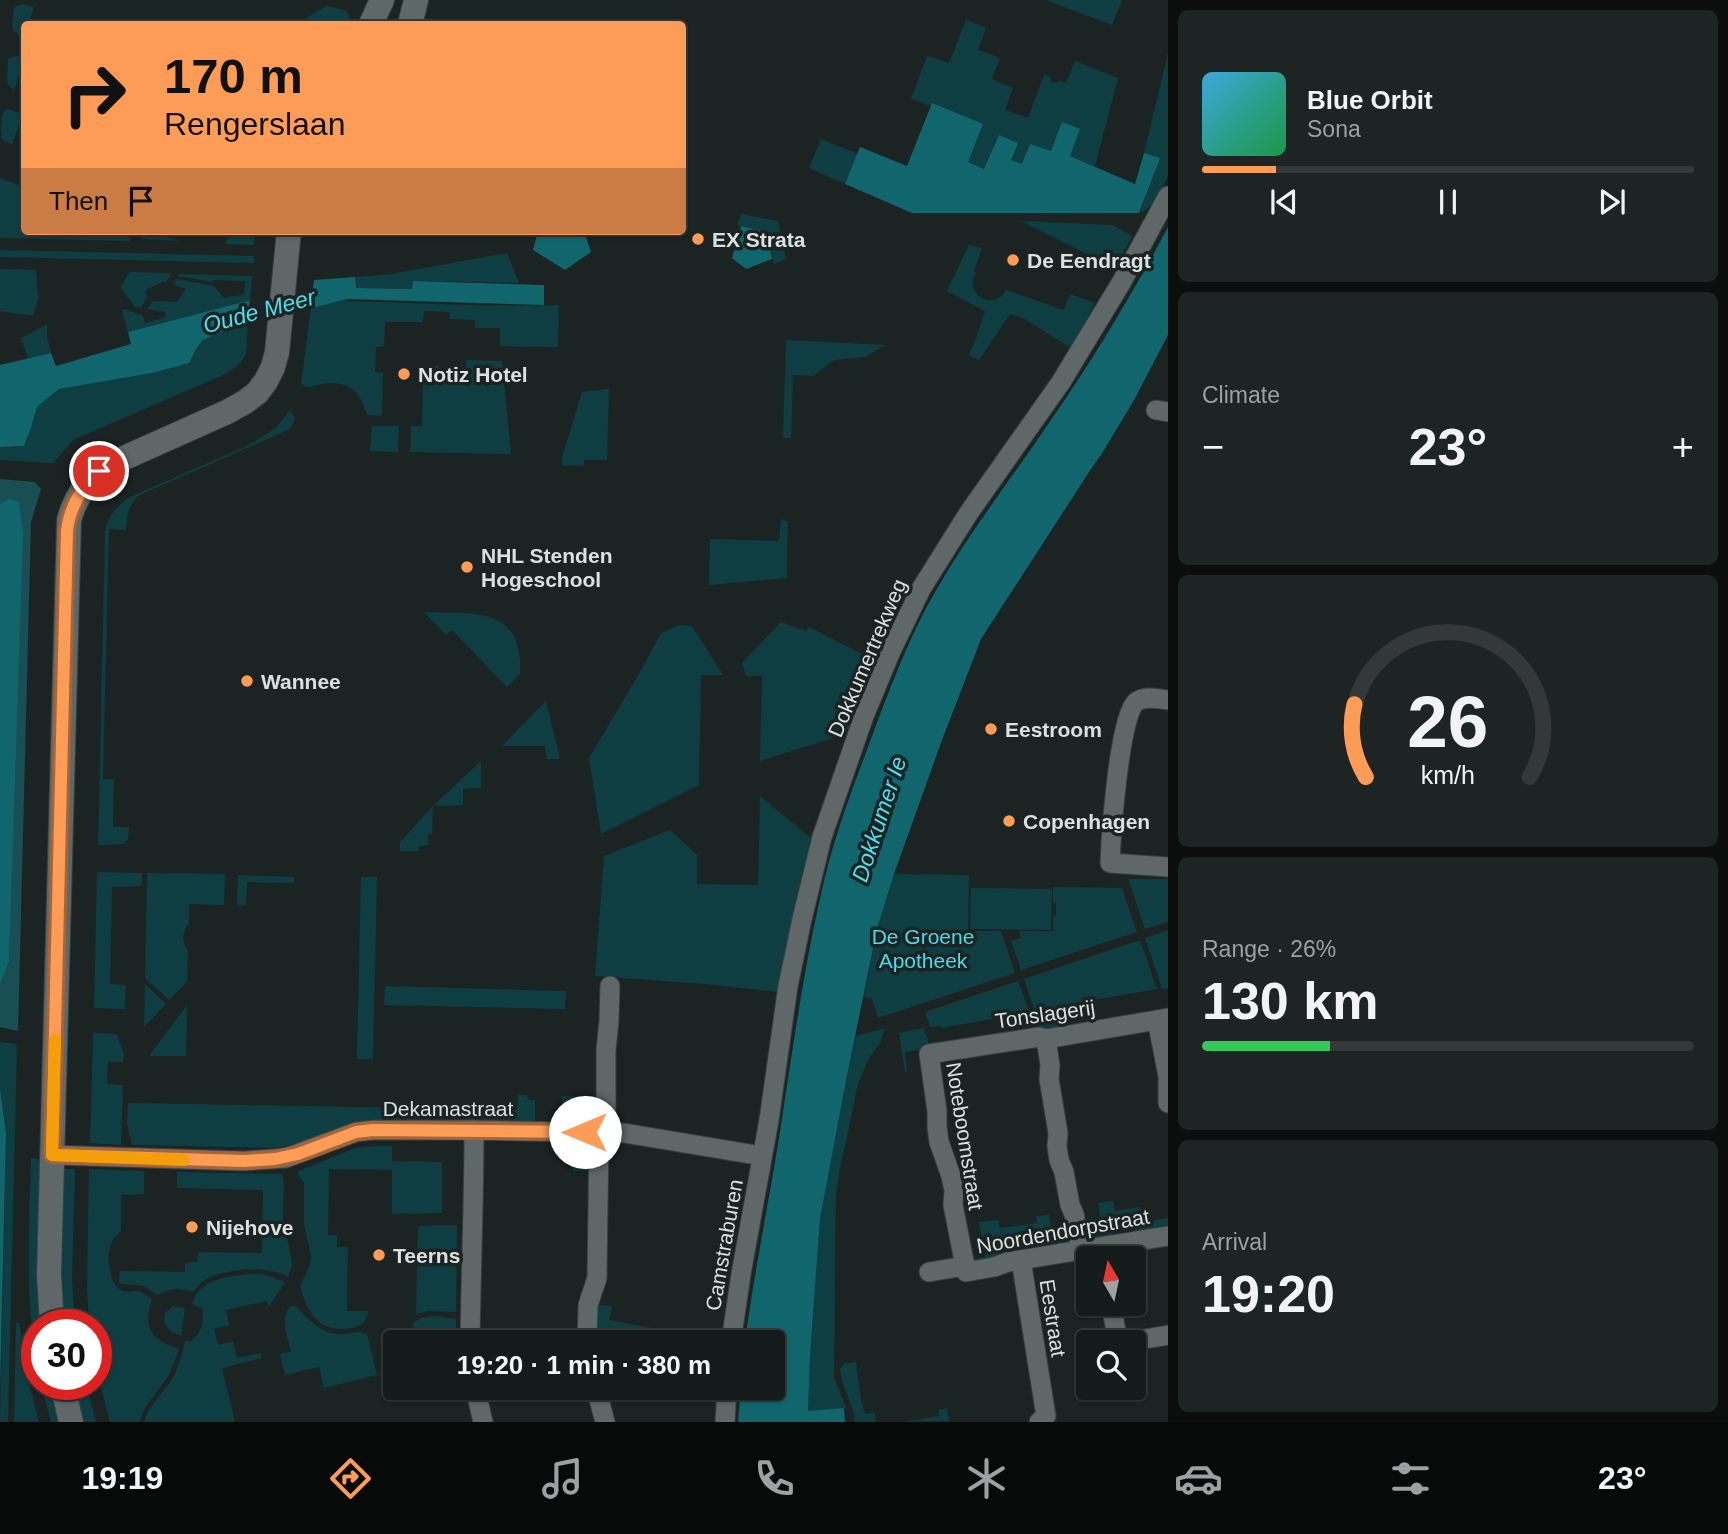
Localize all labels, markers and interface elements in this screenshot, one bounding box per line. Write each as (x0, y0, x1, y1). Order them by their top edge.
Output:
icon: right (49, 49, 140, 140)
text: 170 m (164, 49, 303, 103)
text: Blue Orbit (1307, 85, 1433, 115)
text: Rengerslaan (164, 106, 345, 142)
text: Sona (1307, 116, 1361, 142)
icon: arrive (122, 182, 160, 220)
icon: previous (1265, 183, 1303, 221)
icon: pause (1429, 183, 1467, 221)
icon: next (1593, 183, 1631, 221)
text: Then (49, 186, 108, 216)
place label: EX Strata (712, 228, 806, 251)
marker: EX Strata (690, 231, 706, 247)
place label: De Eendragt (1027, 249, 1151, 272)
marker: De Eendragt (1005, 252, 1021, 268)
water label: Oude Meer (200, 283, 319, 338)
place label: Notiz Hotel (418, 363, 528, 386)
marker: Notiz Hotel (396, 366, 412, 382)
text: Climate (1202, 382, 1280, 408)
text: 23° (1409, 418, 1487, 476)
text: − (1202, 426, 1224, 468)
text: + (1672, 426, 1694, 468)
pin (69, 441, 129, 501)
icon: arrive (80, 452, 118, 490)
place label: NHL Stenden Hogeschool (481, 544, 612, 591)
marker: NHL Stenden Hogeschool (459, 559, 475, 575)
street label: Dokkumertrekweg (823, 576, 911, 740)
place label: Wannee (261, 670, 341, 693)
marker: Wannee (239, 673, 255, 689)
text: 26 (1408, 681, 1488, 762)
place label: Eestroom (1005, 718, 1102, 741)
marker: Eestroom (983, 721, 999, 737)
water label: Dokkumer Ie (846, 753, 912, 885)
text: km/h (1421, 761, 1475, 789)
place label: Copenhagen (1023, 810, 1150, 833)
marker: Copenhagen (1001, 813, 1017, 829)
park label: De Groene Apotheek (872, 925, 974, 972)
text: Range · 26% (1202, 936, 1336, 962)
text: 130 km (1202, 972, 1378, 1030)
street label: Tonslagerij (994, 996, 1096, 1032)
street label: Noteboomstraat (942, 1060, 988, 1212)
position arrow (548, 1095, 622, 1169)
street label: Dekamastraat (383, 1097, 514, 1120)
street label: Camstraburen (701, 1177, 747, 1313)
street label: Noordendorpstraat (975, 1204, 1151, 1258)
place label: Nijehove (206, 1216, 294, 1239)
marker: Nijehove (184, 1219, 200, 1235)
text: Arrival (1202, 1229, 1267, 1255)
place label: Teerns (393, 1244, 460, 1267)
north arrow (1076, 1246, 1146, 1316)
map controls (1076, 1246, 1146, 1400)
marker: Teerns (371, 1247, 387, 1263)
text: 19:20 (1202, 1265, 1335, 1323)
street label: Eestraat (1036, 1278, 1071, 1359)
speed limit sign: 30 (21, 1309, 112, 1400)
button: search (1076, 1330, 1146, 1400)
text: 19:20 · 1 min · 380 m (457, 1350, 711, 1380)
icon: directions (326, 1454, 375, 1503)
icon: music (538, 1454, 587, 1503)
icon: phone (750, 1454, 799, 1503)
icon: climate (962, 1454, 1011, 1503)
icon: car (1174, 1454, 1223, 1503)
icon: filters (1386, 1454, 1435, 1503)
text: 19:19 (81, 1460, 163, 1496)
text: 23° (1598, 1460, 1647, 1496)

